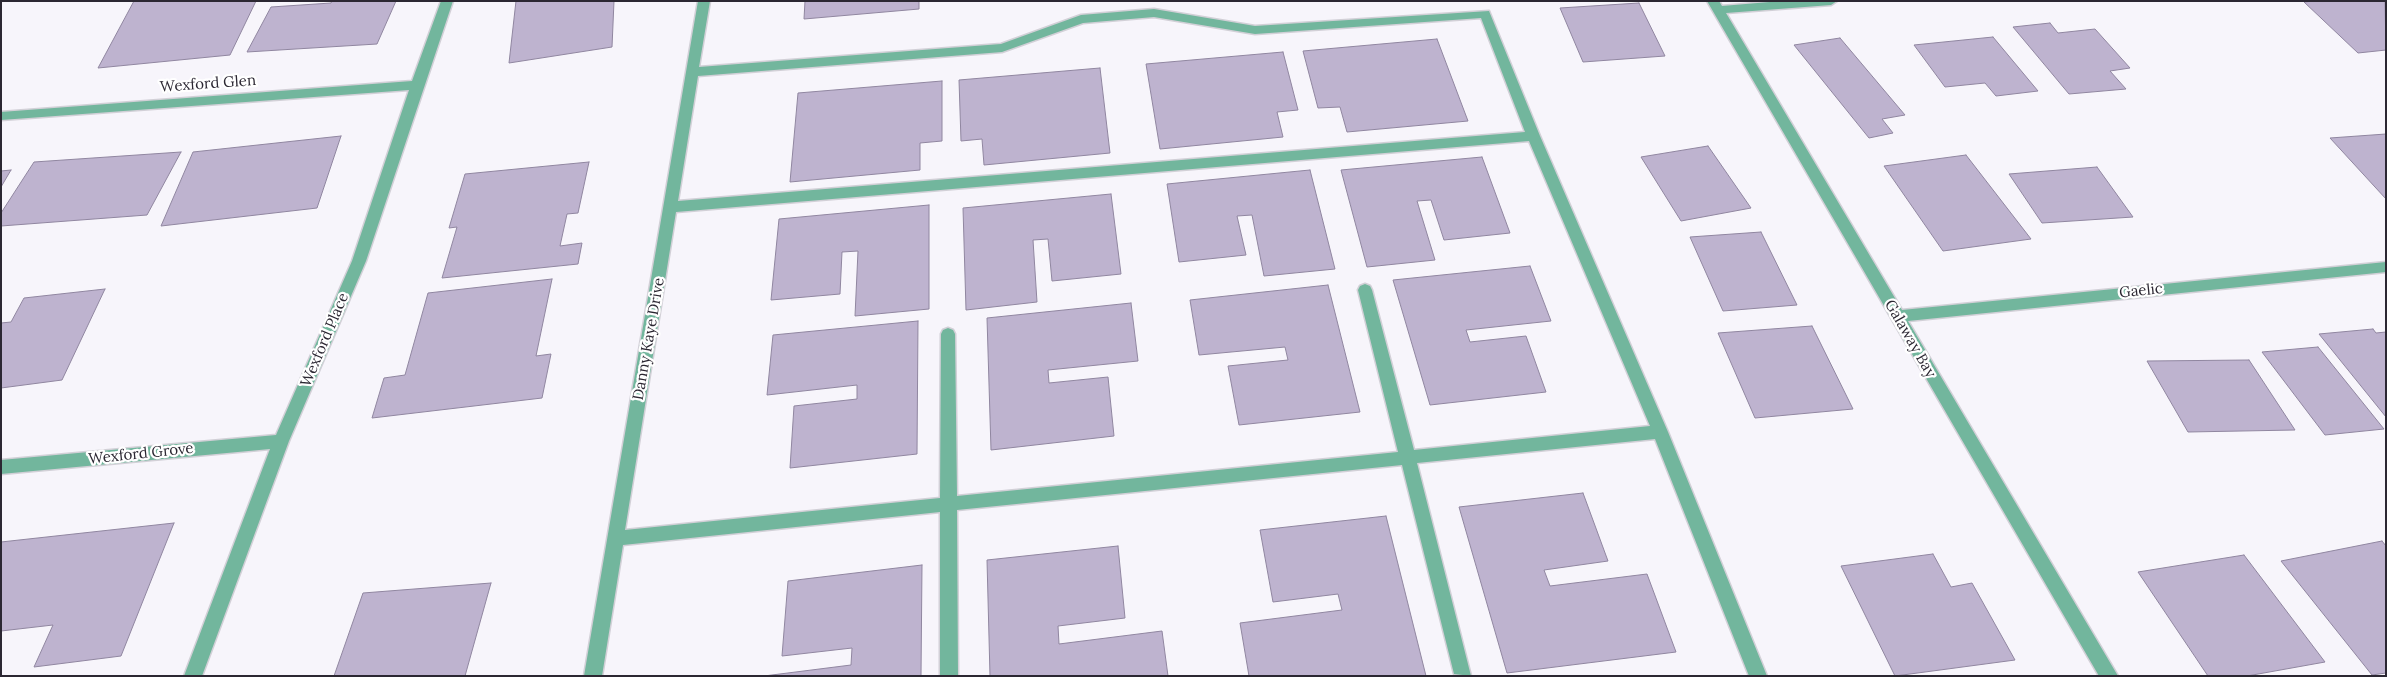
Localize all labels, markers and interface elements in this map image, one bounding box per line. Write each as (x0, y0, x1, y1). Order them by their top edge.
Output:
street label: Wexford Glen (159, 72, 257, 96)
street label: Danny Kaye Drive (629, 276, 669, 402)
street label: Gaelic (2118, 280, 2164, 302)
street label: Wexford Place (297, 290, 353, 390)
street label: Galaway Bay (1880, 297, 1940, 381)
street label: Wexford Grove (88, 440, 194, 468)

